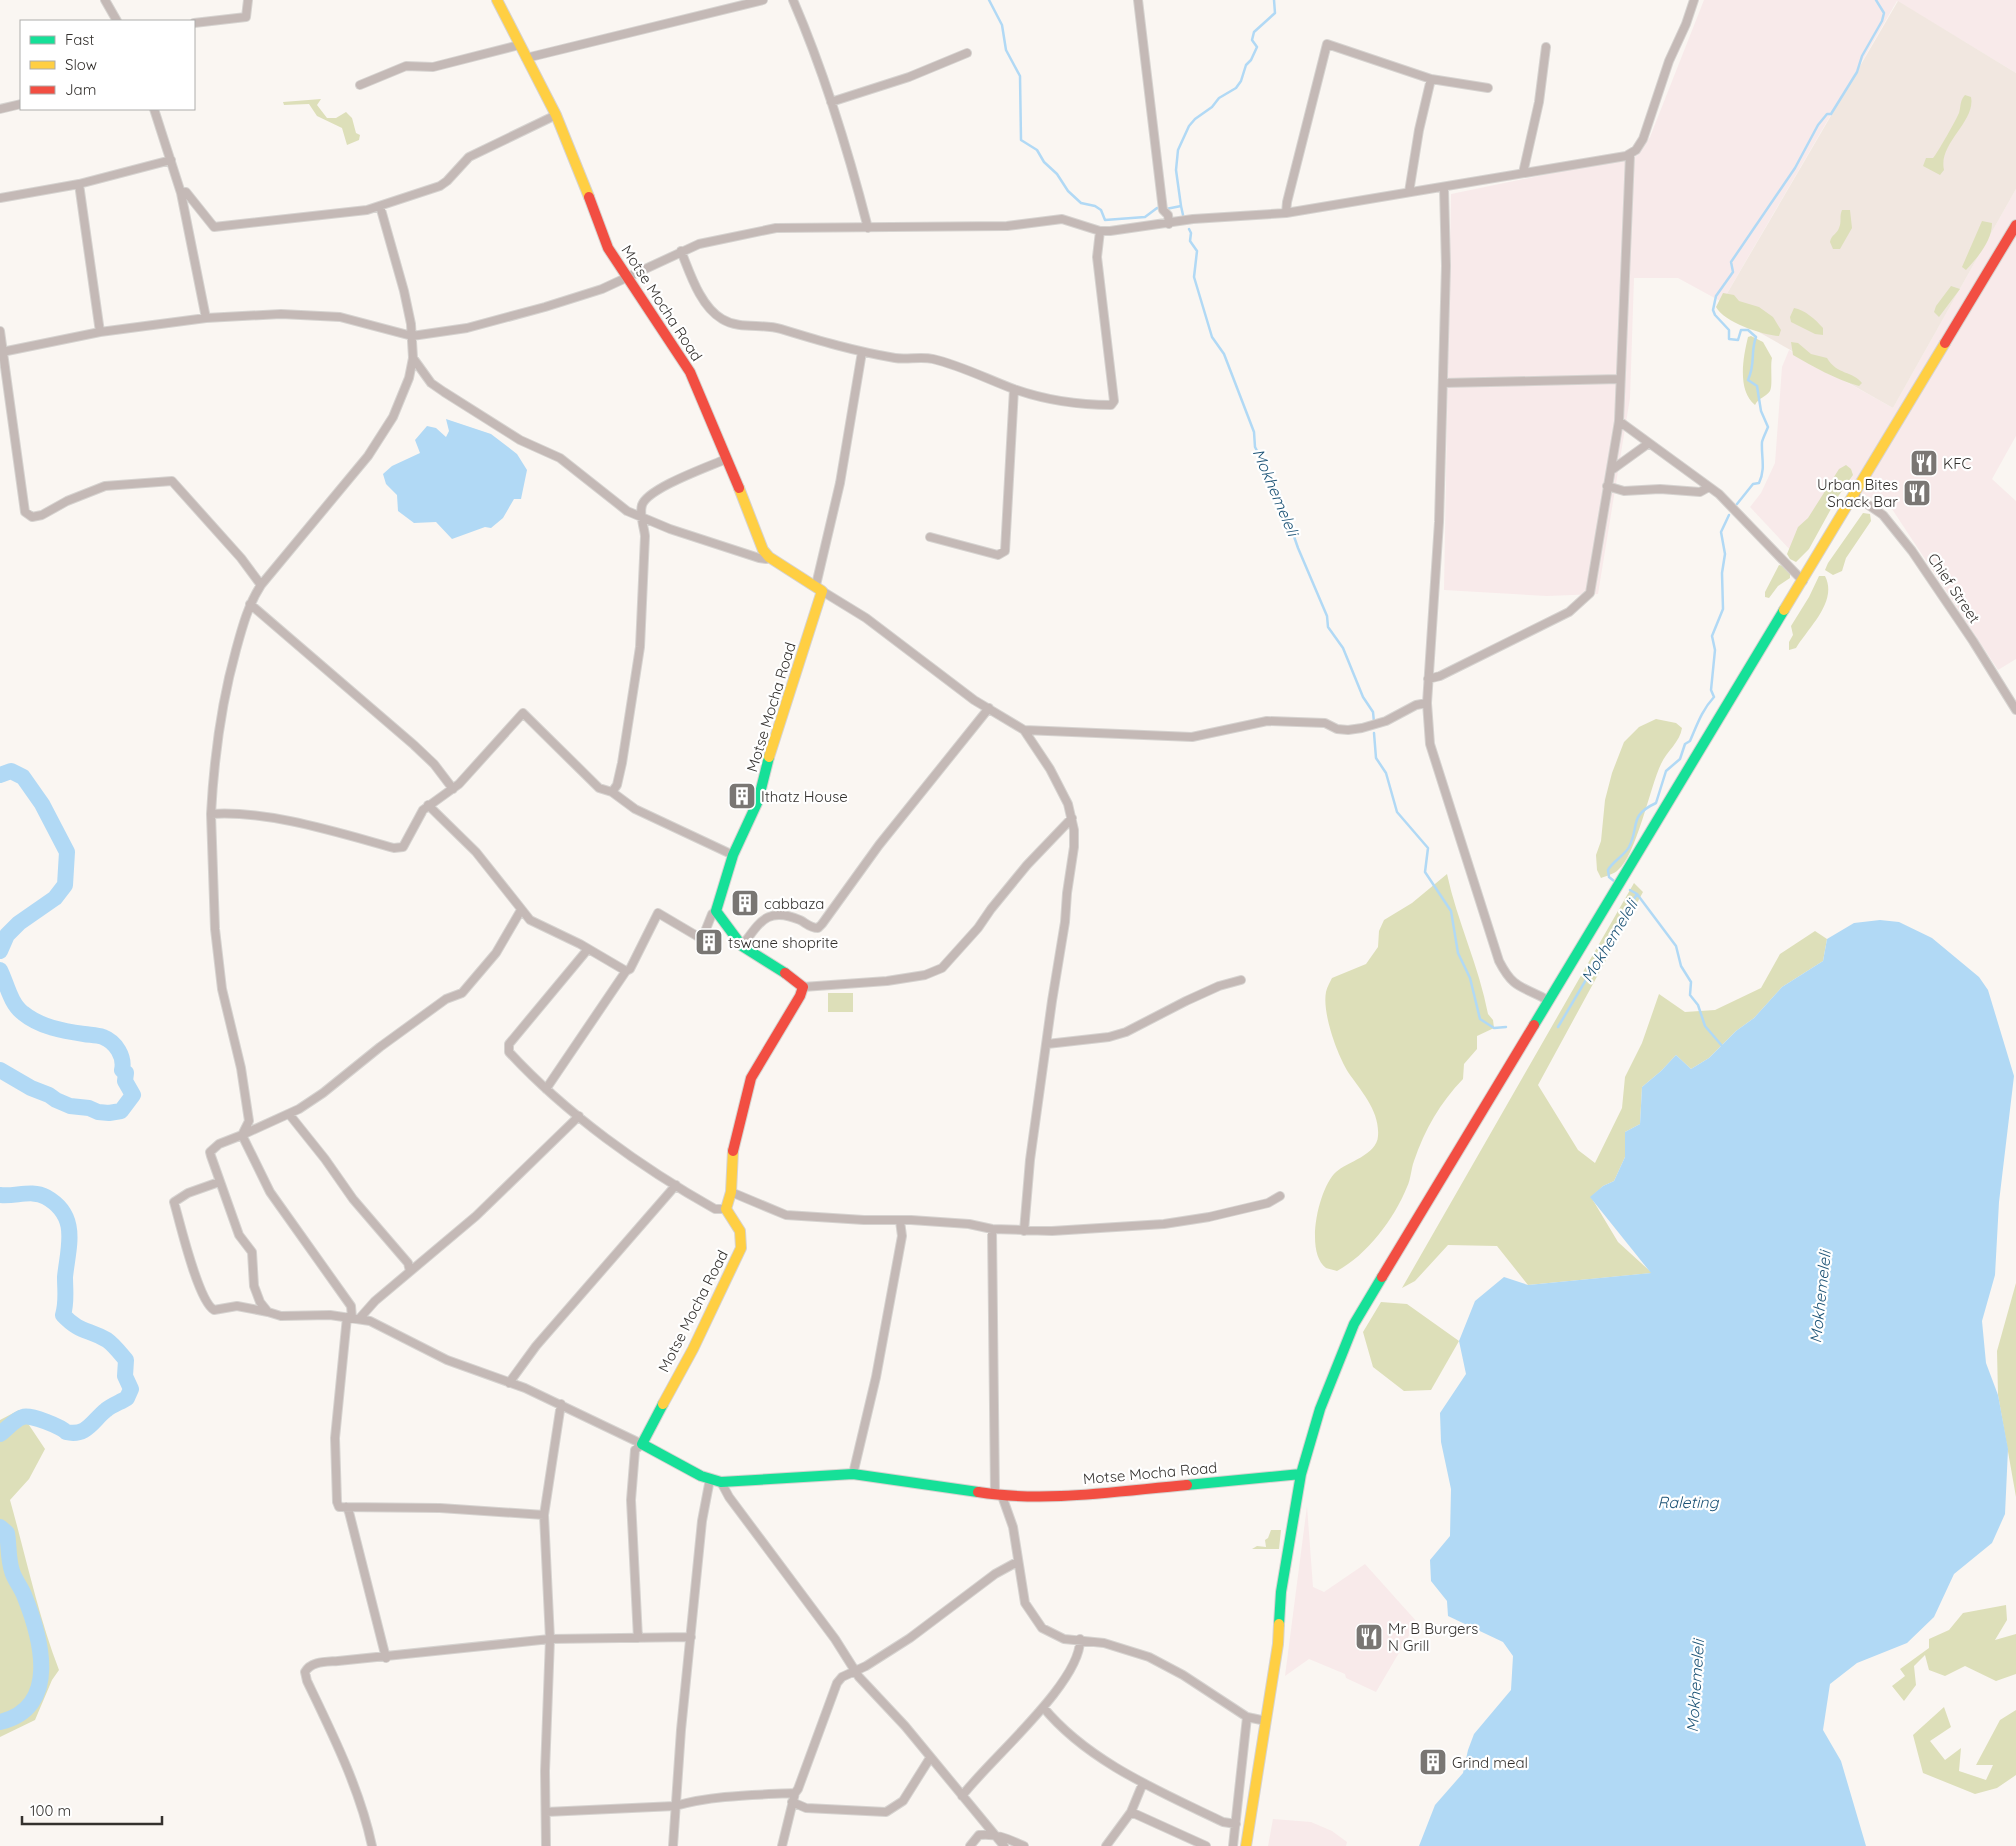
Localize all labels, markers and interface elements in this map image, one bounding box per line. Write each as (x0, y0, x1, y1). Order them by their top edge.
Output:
legend (20, 20, 195, 110)
text: Fast (65, 30, 94, 49)
text: Slow (65, 55, 97, 74)
text: Jam (65, 80, 96, 99)
street label: Motse Mocha Road (617, 241, 707, 365)
water label: Mokhemeleli (1249, 445, 1304, 540)
restaurant icon: KFC (1909, 448, 1939, 478)
place label: KFC (1943, 454, 1971, 473)
place label: Urban Bites Snack Bar (1817, 475, 1898, 511)
restaurant icon: Urban Bites Snack Bar (1902, 478, 1932, 508)
street label: Chief Street (1924, 549, 1984, 627)
street label: Motse Mocha Road (742, 640, 800, 774)
building icon: Ithatz House (727, 781, 757, 811)
place label: Ithatz House (761, 787, 848, 806)
building icon: cabbaza (730, 888, 760, 918)
place label: cabbaza (764, 894, 824, 913)
water label: Mokhemeleli (1577, 895, 1642, 986)
building icon: tswane shoprite (694, 927, 724, 957)
place label: tswane shoprite (728, 933, 838, 952)
street label: Motse Mocha Road (654, 1247, 732, 1375)
water label: Mokhemeleli (1805, 1248, 1835, 1344)
street label: Motse Mocha Road (1082, 1458, 1218, 1488)
water label: Raleting (1657, 1492, 1720, 1512)
place label: Mr B Burgers N Grill (1388, 1619, 1478, 1655)
restaurant icon: Mr B Burgers N Grill (1354, 1622, 1384, 1652)
water label: Mokhemeleli (1682, 1637, 1708, 1733)
building icon: Grind meal (1418, 1747, 1448, 1777)
place label: Grind meal (1452, 1753, 1528, 1772)
scale bar (22, 1794, 162, 1826)
text: 100 m (30, 1801, 71, 1820)

